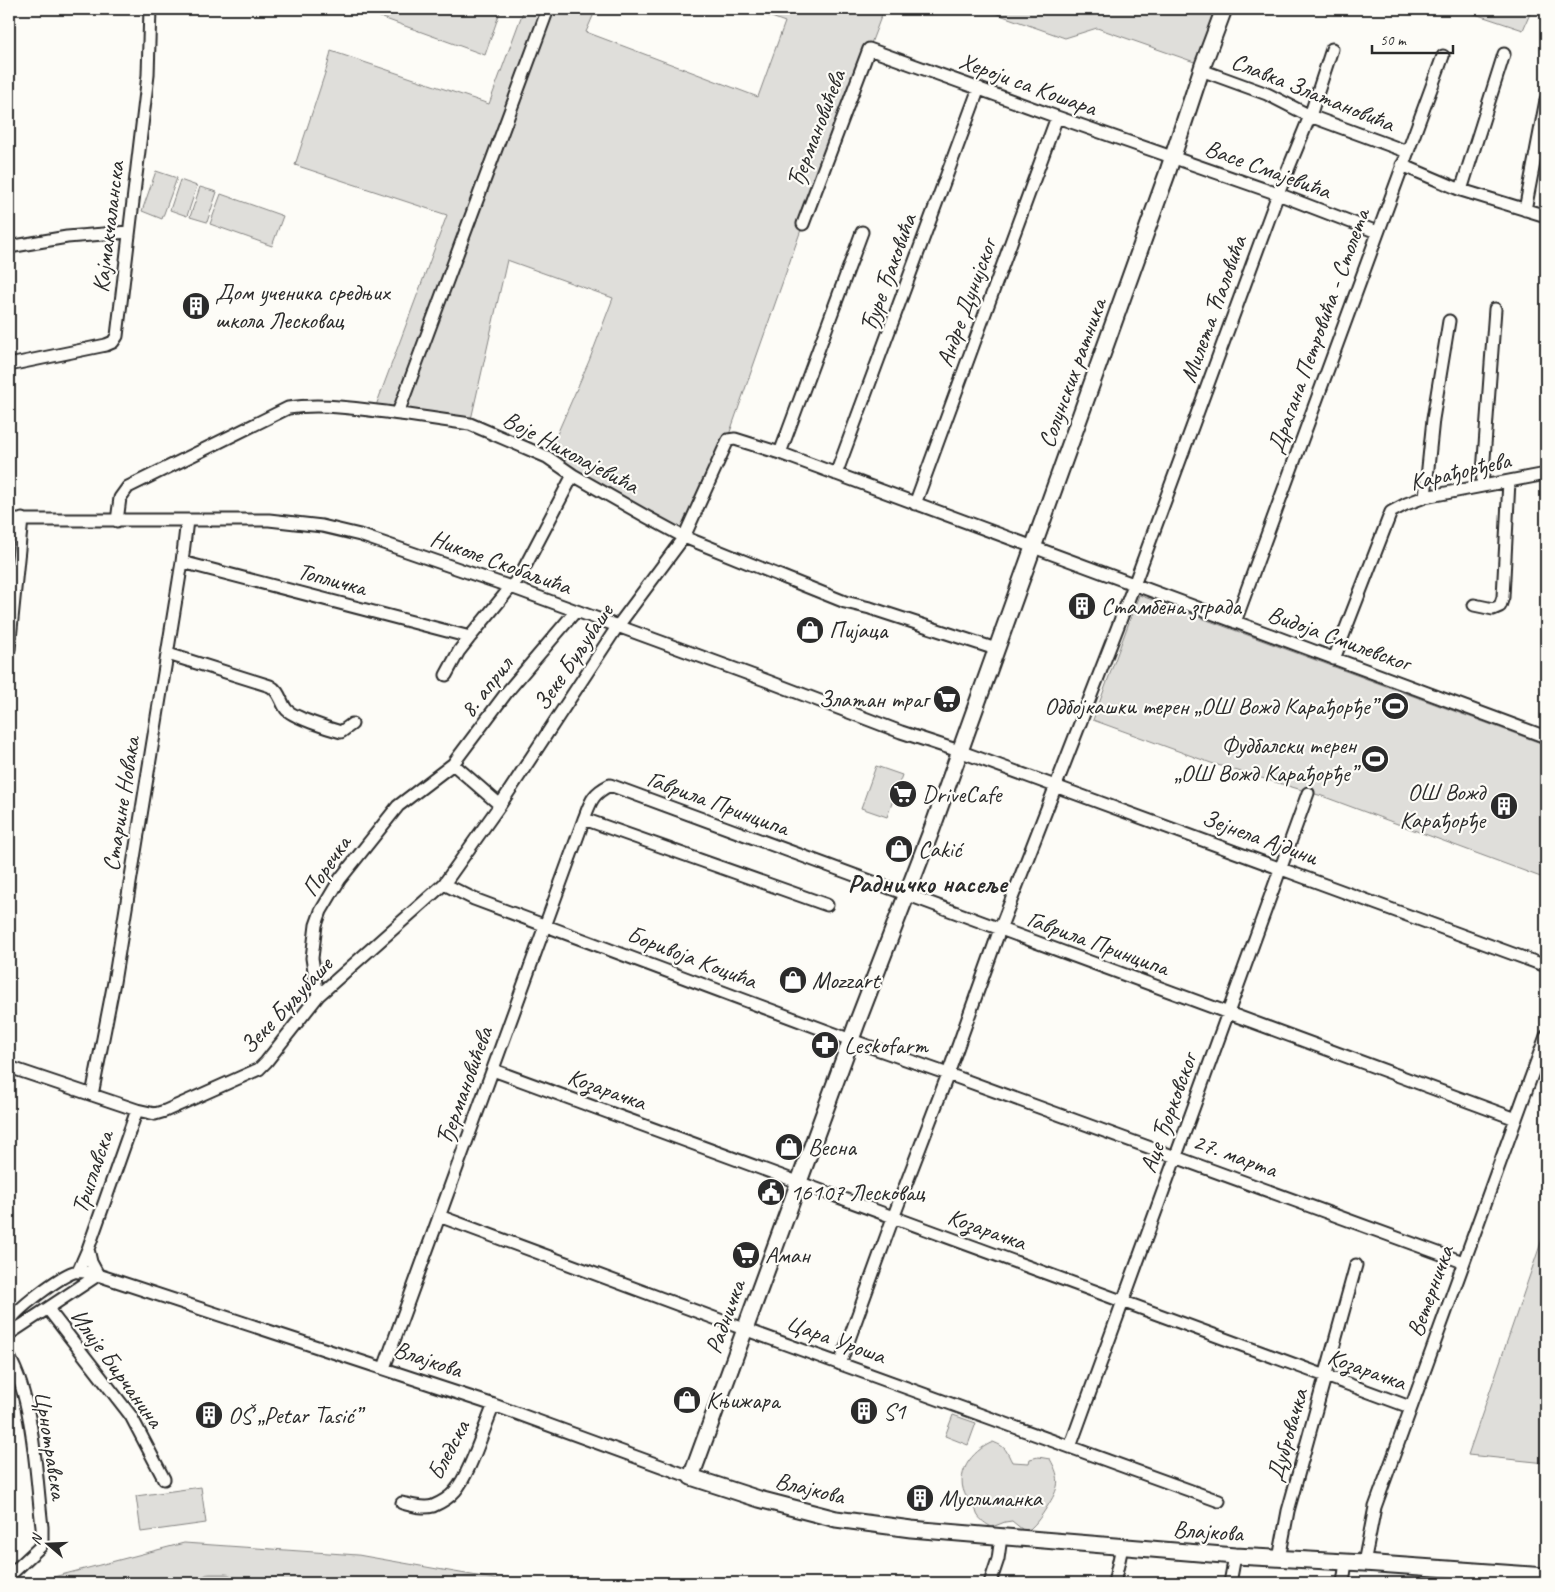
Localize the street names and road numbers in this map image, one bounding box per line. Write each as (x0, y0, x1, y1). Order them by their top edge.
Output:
street label: Хероји са Кошара (955, 45, 1102, 123)
street label: Славка Златановића (1227, 46, 1400, 139)
street label: Ђермановићева (780, 65, 853, 192)
street label: Васе Смајевића (1201, 132, 1336, 206)
street label: Кајмакчаланска (85, 158, 131, 294)
street label: Драгана Петровића - Столета (1260, 203, 1377, 457)
street label: Ђуре Ђаковића (853, 208, 924, 336)
street label: Милета Ћаловића (1173, 230, 1254, 386)
street label: Андре Дунијског (929, 232, 1004, 371)
street label: Солунских ратника (1031, 292, 1114, 452)
street label: Воје Николајевића (498, 404, 645, 501)
street label: Карађорђева (1407, 445, 1515, 497)
street label: Николе Скобаљића (426, 523, 577, 602)
street label: Топличка (294, 555, 372, 603)
street label: Зеке Буљубаше (526, 596, 621, 716)
street label: Видоја Смилевског (1264, 598, 1418, 679)
street label: 8. април (453, 649, 521, 724)
street label: Старине Новака (96, 732, 147, 873)
street label: Гаврила Принципа (643, 763, 795, 843)
street label: Зејнела Ајдини (1198, 802, 1323, 872)
street label: Поречка (295, 828, 358, 902)
street label: Гаврила Принципа (1023, 903, 1175, 983)
street label: Боривоја Коцића (623, 919, 762, 996)
street label: Зеке Буљубаше (233, 948, 340, 1060)
street label: Ђермановићева (429, 1021, 500, 1149)
street label: Аце Ђорковског (1133, 1046, 1205, 1177)
street label: Козарачка (563, 1061, 652, 1118)
street label: Триглавска (64, 1125, 121, 1217)
street label: 27. марта (1189, 1126, 1282, 1184)
street label: Козарачка (943, 1201, 1032, 1258)
street label: Ветерничка (1400, 1240, 1461, 1341)
street label: Радничка (698, 1274, 753, 1358)
street label: Илије Бирчанина (64, 1303, 171, 1435)
street label: Цара Уроша (782, 1307, 891, 1371)
street label: Влајкова (390, 1333, 467, 1385)
street label: Козарачка (1323, 1341, 1412, 1398)
street label: Дубровачка (1260, 1384, 1315, 1485)
street label: Црнотравска (28, 1389, 75, 1504)
street label: Бледска (420, 1414, 477, 1485)
street label: Влајкова (772, 1465, 849, 1511)
street label: Влајкова (1172, 1514, 1245, 1549)

